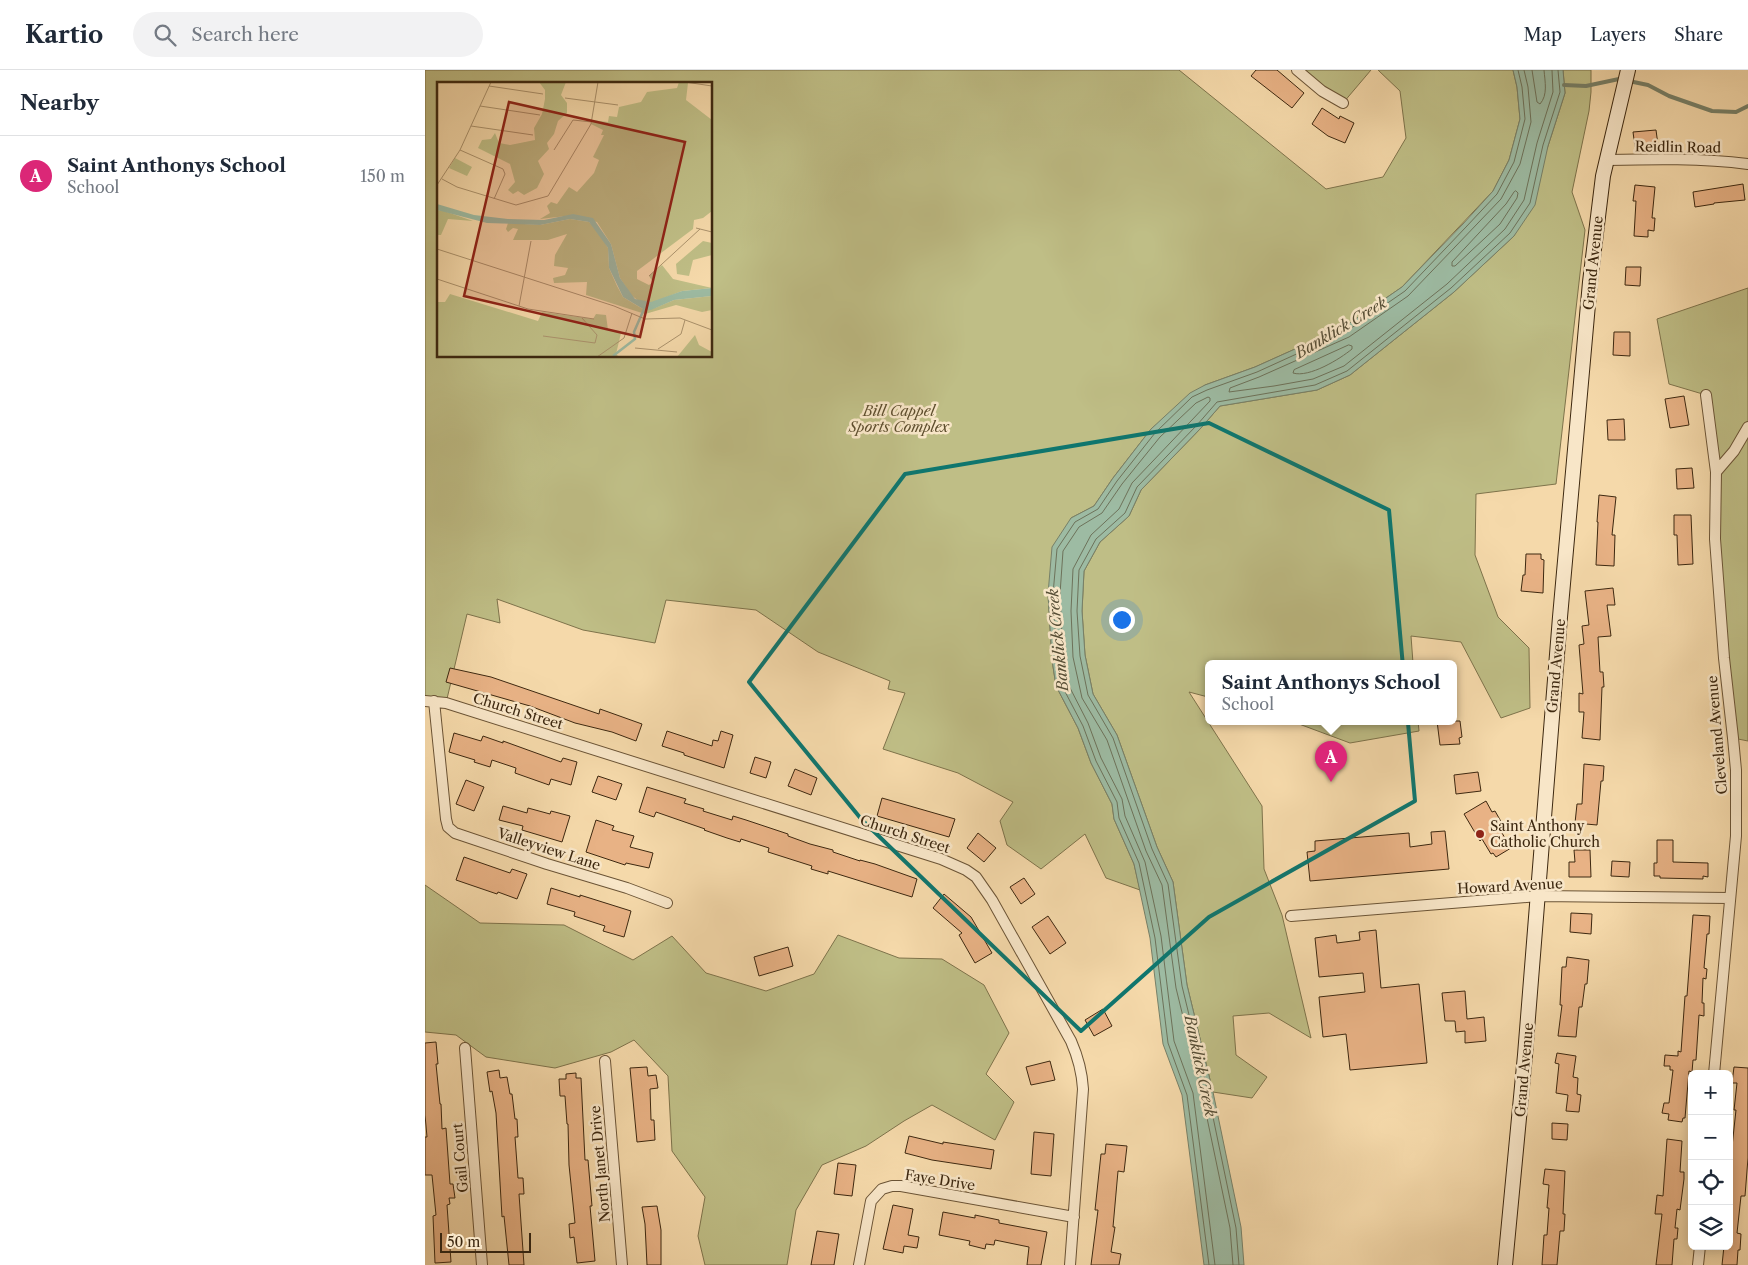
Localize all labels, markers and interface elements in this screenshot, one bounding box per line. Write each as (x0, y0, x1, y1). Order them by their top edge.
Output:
search box (133, 12, 483, 57)
text: Kartio (25, 20, 103, 49)
icon: search (151, 21, 179, 49)
text: Search here (191, 23, 299, 46)
text: Map (1524, 24, 1562, 46)
text: Layers (1590, 24, 1646, 46)
text: Share (1674, 24, 1723, 46)
inset map (437, 82, 713, 358)
text: Nearby (20, 90, 99, 115)
street label: Reidlin Road (1635, 137, 1722, 157)
text: Saint Anthonys School (67, 154, 286, 177)
text: A (30, 166, 42, 186)
text: 150 m (360, 166, 405, 186)
text: School (67, 177, 119, 197)
street label: Grand Avenue (1579, 215, 1607, 311)
water label: Banklick Creek (1291, 293, 1390, 363)
park label: Bill Cappel Sports Complex (848, 402, 950, 436)
water label: Banklick Creek (1043, 588, 1072, 693)
your location (1109, 607, 1135, 633)
street label: Grand Avenue (1543, 618, 1569, 714)
popup (1205, 660, 1457, 725)
text: Saint Anthonys School (1222, 671, 1440, 694)
street label: Cleveland Avenue (1703, 675, 1731, 795)
street label: Church Street (471, 689, 565, 733)
text: School (1222, 694, 1274, 714)
pin: A (1315, 741, 1347, 782)
street label: Church Street (858, 811, 952, 857)
place label: Saint Anthony Catholic Church (1490, 817, 1600, 851)
street label: Valleyview Lane (494, 824, 603, 874)
marker: Saint Anthony Catholic Church (1474, 828, 1486, 840)
street label: Howard Avenue (1457, 874, 1563, 898)
water label: Banklick Creek (1180, 1012, 1221, 1119)
street label: Grand Avenue (1511, 1022, 1537, 1118)
map controls (1688, 1070, 1733, 1250)
button: + (1688, 1070, 1733, 1115)
street label: North Janet Drive (586, 1105, 614, 1223)
button: − (1688, 1115, 1733, 1160)
street label: Gail Court (448, 1122, 472, 1193)
button: locate (1688, 1160, 1733, 1205)
street label: Faye Drive (904, 1166, 977, 1194)
button: layers (1688, 1205, 1733, 1250)
scale bar (440, 1230, 531, 1253)
text: 50 m (447, 1233, 480, 1251)

